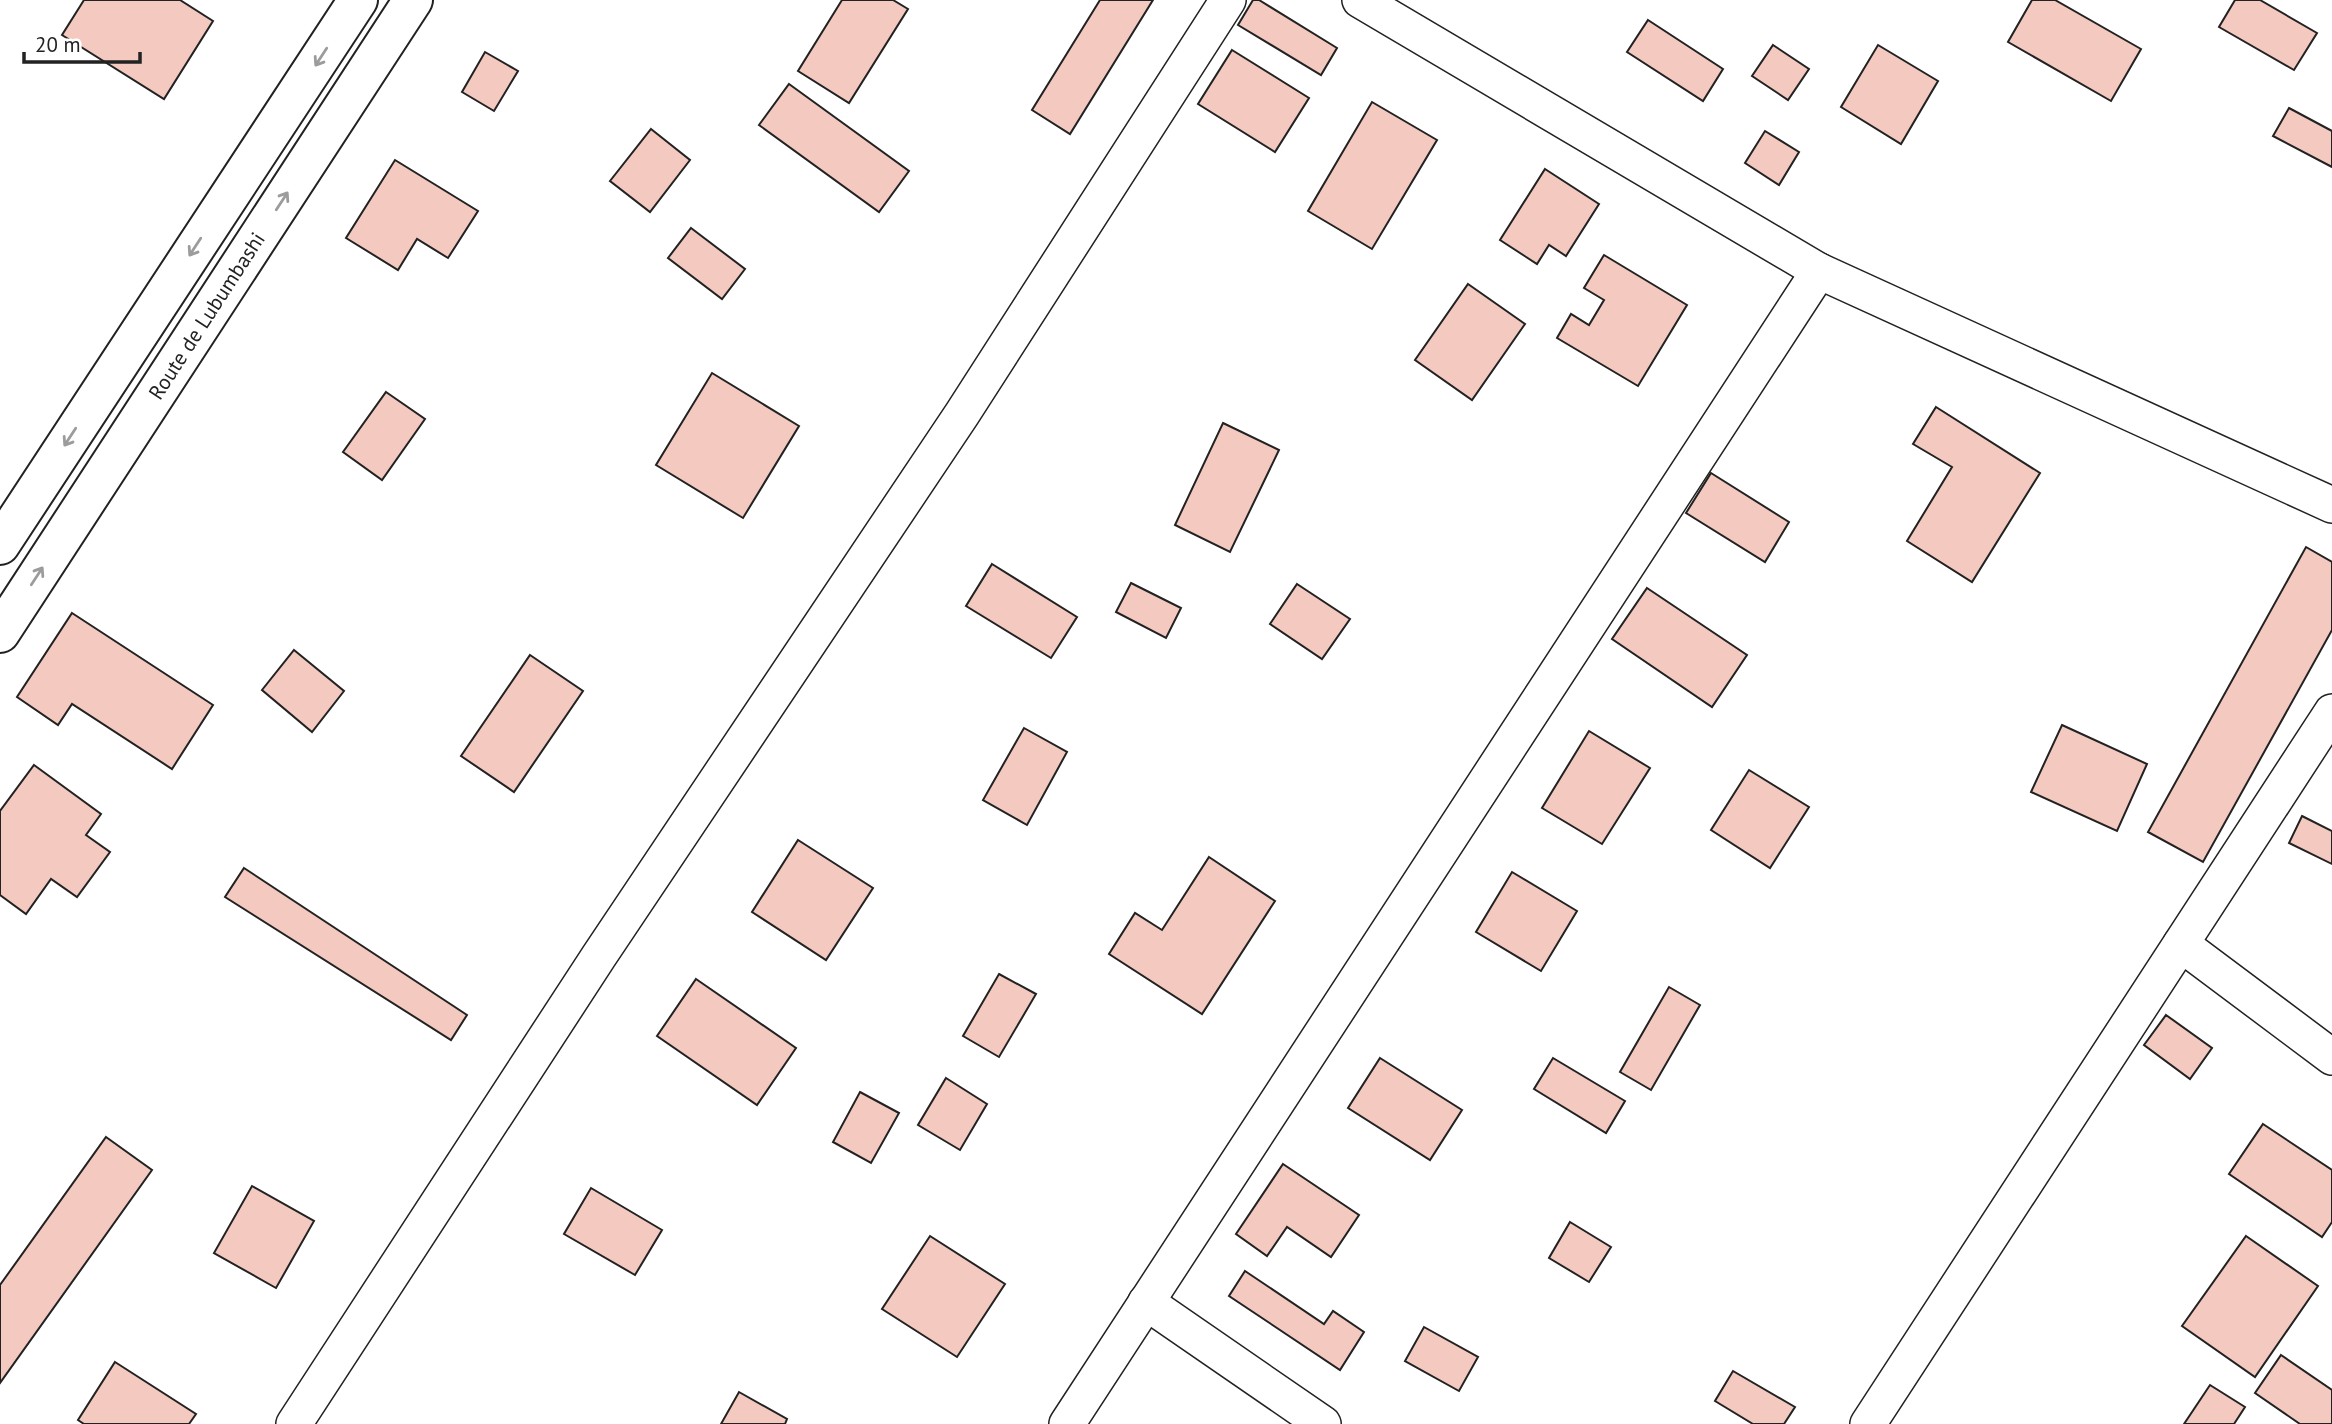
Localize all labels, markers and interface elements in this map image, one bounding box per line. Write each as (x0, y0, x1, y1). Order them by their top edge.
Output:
scale bar (24, 21, 140, 65)
text: 20 m (35, 31, 81, 58)
one-way arrow (313, 47, 328, 66)
one-way arrow (276, 191, 290, 211)
street label: Route de Lubumbashi (142, 227, 271, 404)
one-way arrow (188, 237, 203, 256)
one-way arrow (63, 426, 77, 446)
one-way arrow (31, 566, 45, 586)

